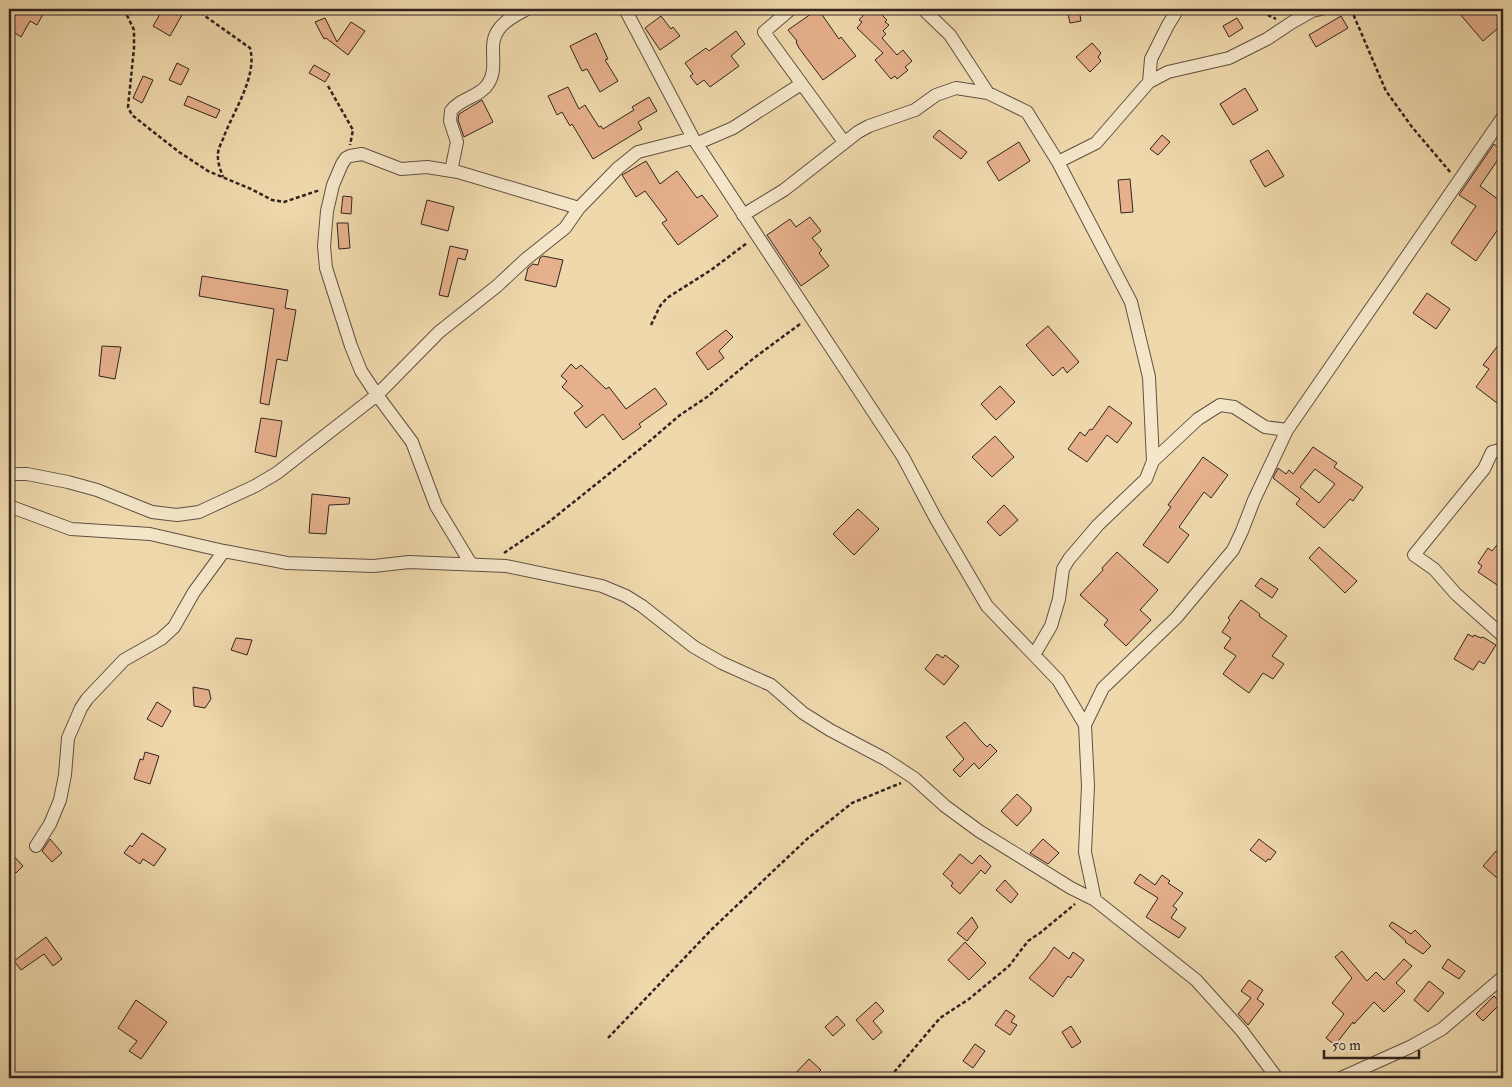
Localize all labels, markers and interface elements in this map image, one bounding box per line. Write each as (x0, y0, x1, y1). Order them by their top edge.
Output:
scale bar (1324, 1027, 1420, 1059)
text: 50 m (1332, 1036, 1361, 1055)

